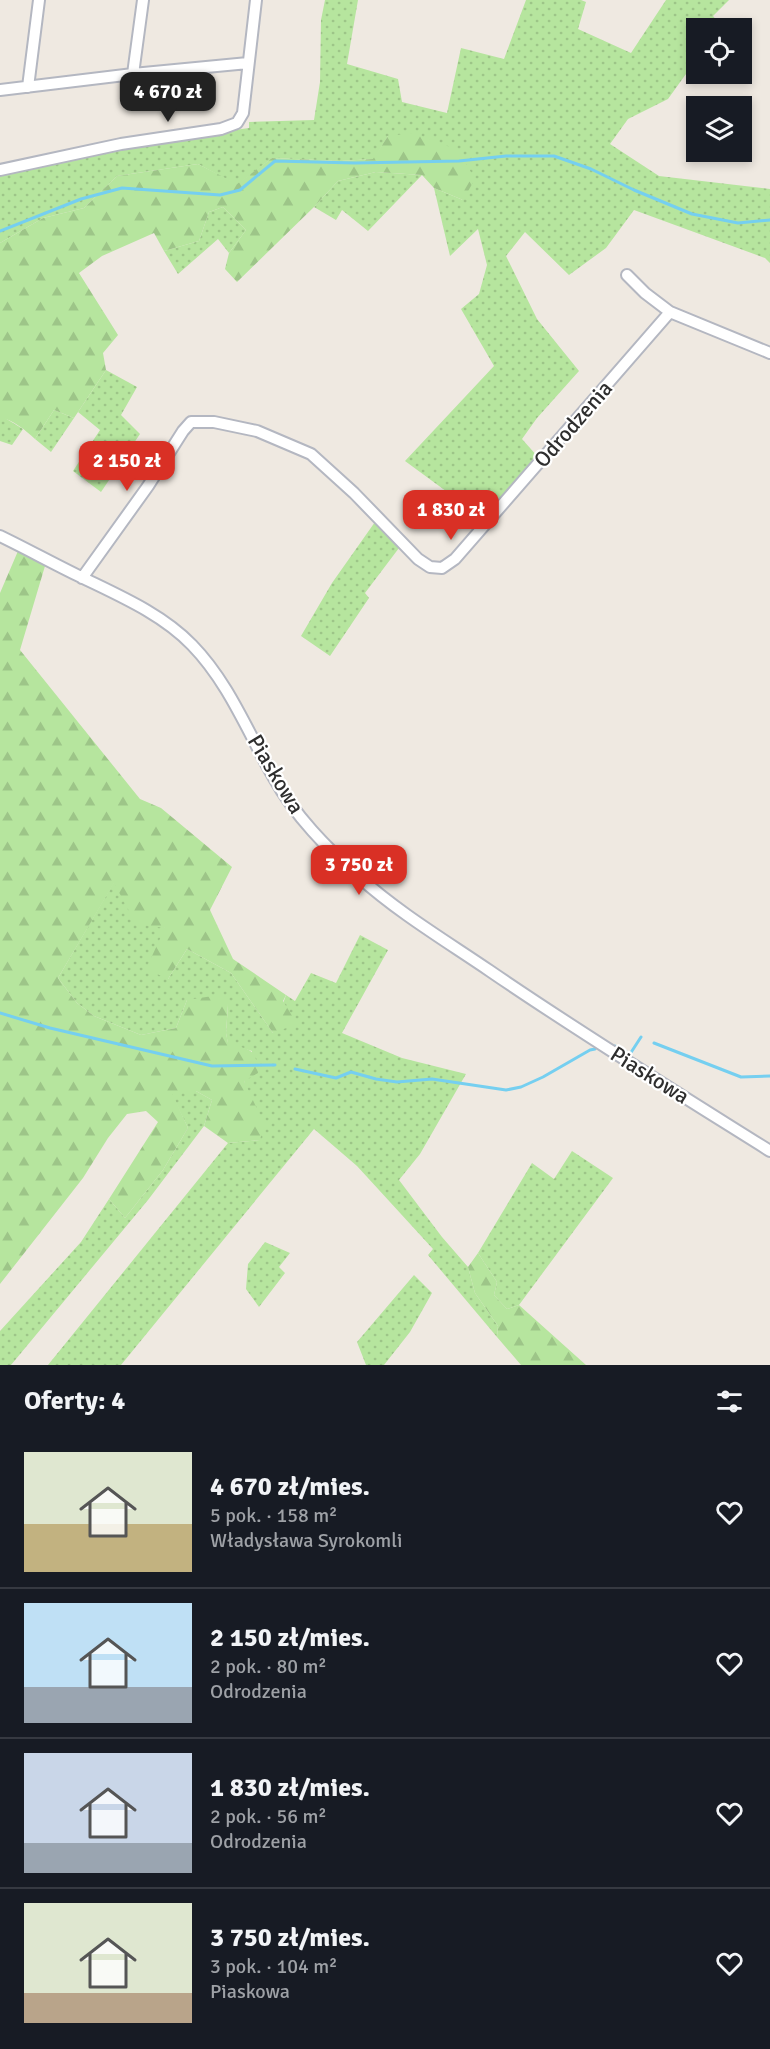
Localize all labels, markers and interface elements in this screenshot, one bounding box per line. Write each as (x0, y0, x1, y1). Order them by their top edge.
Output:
map controls (686, 18, 752, 162)
button: locate (686, 18, 752, 84)
pin: 4 670 zł (106, 72, 230, 123)
text: 4 670 zł (134, 79, 202, 104)
button: layers (686, 96, 752, 162)
street label: Odrodzenia (528, 375, 618, 473)
pin: 2 150 zł (65, 441, 189, 492)
text: 2 150 zł (93, 448, 161, 473)
pin: 1 830 zł (389, 490, 513, 541)
text: 1 830 zł (417, 497, 485, 522)
street label: Piaskowa (242, 729, 310, 819)
pin: 3 750 zł (297, 845, 421, 896)
text: 3 750 zł (325, 852, 393, 877)
street label: Piaskowa (606, 1040, 694, 1110)
text: Oferty: 4 (24, 1385, 125, 1417)
icon: filters (713, 1385, 746, 1418)
text: 4 670 zł/mies. (210, 1471, 370, 1503)
icon: home (72, 1476, 144, 1548)
icon: heart (713, 1496, 746, 1529)
text: 5 pok. · 158 m² (210, 1503, 338, 1528)
text: Władysława Syrokomli (210, 1528, 402, 1553)
text: 2 150 zł/mies. (210, 1622, 370, 1654)
icon: home (72, 1627, 144, 1699)
icon: heart (713, 1647, 746, 1680)
text: 2 pok. · 80 m² (210, 1654, 327, 1679)
text: Odrodzenia (210, 1679, 307, 1704)
text: 1 830 zł/mies. (210, 1772, 370, 1804)
icon: home (72, 1777, 144, 1849)
icon: heart (713, 1797, 746, 1830)
text: 2 pok. · 56 m² (210, 1804, 327, 1829)
text: Odrodzenia (210, 1829, 307, 1854)
text: 3 750 zł/mies. (210, 1922, 370, 1954)
icon: home (72, 1927, 144, 1999)
icon: heart (713, 1947, 746, 1980)
text: 3 pok. · 104 m² (210, 1954, 338, 1979)
text: Piaskowa (210, 1979, 290, 2004)

